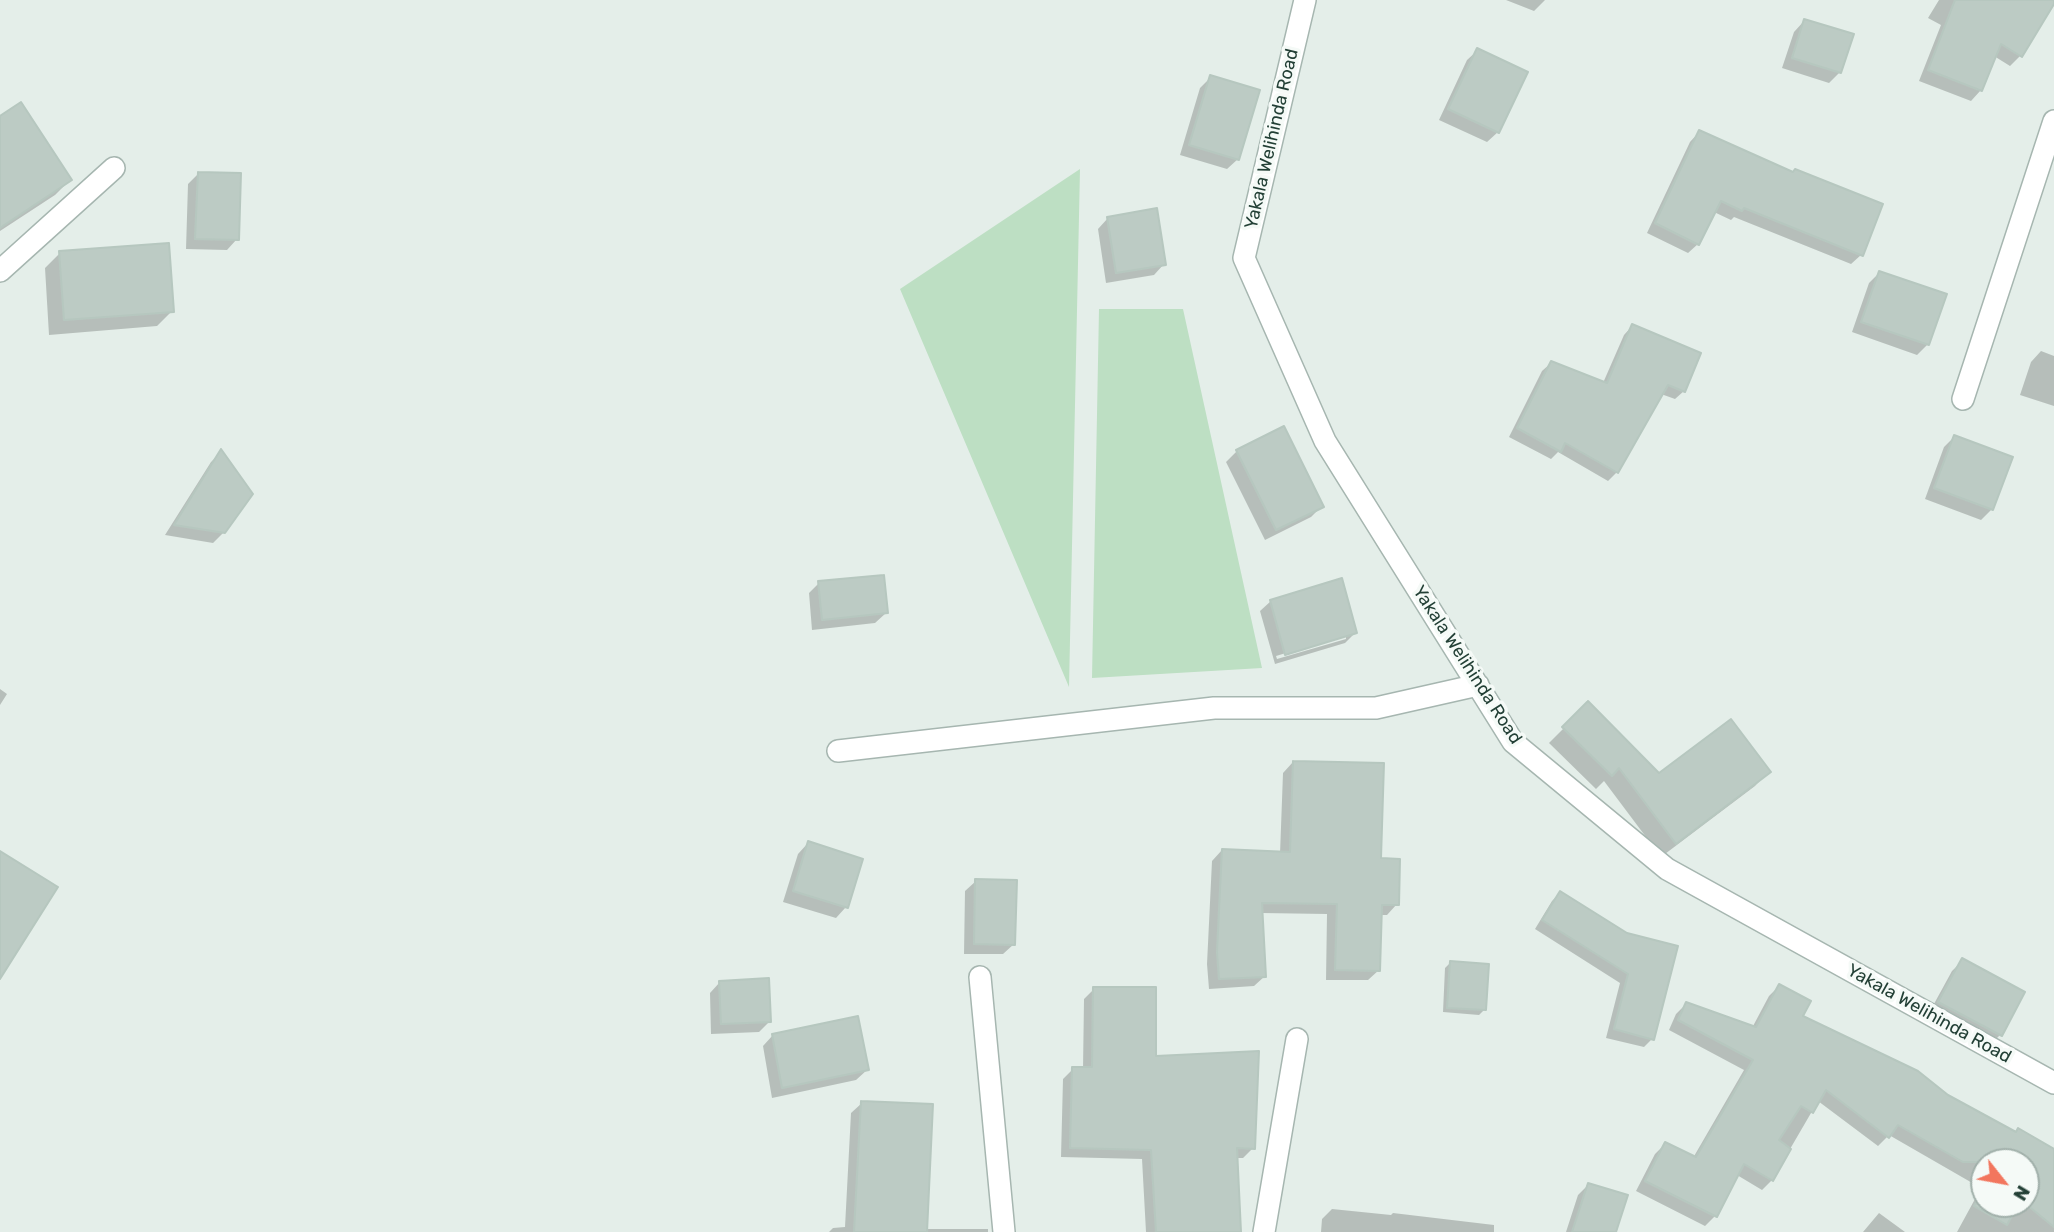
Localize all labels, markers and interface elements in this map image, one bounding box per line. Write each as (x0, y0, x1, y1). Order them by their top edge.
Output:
street label: Yakala Welihinda Road (1241, 47, 1303, 231)
street label: Yakala Welihinda Road (1408, 582, 1526, 748)
street label: Yakala Welihinda Road (1843, 960, 2015, 1068)
north arrow (1970, 1148, 2040, 1218)
text: N (2008, 1181, 2035, 1205)

